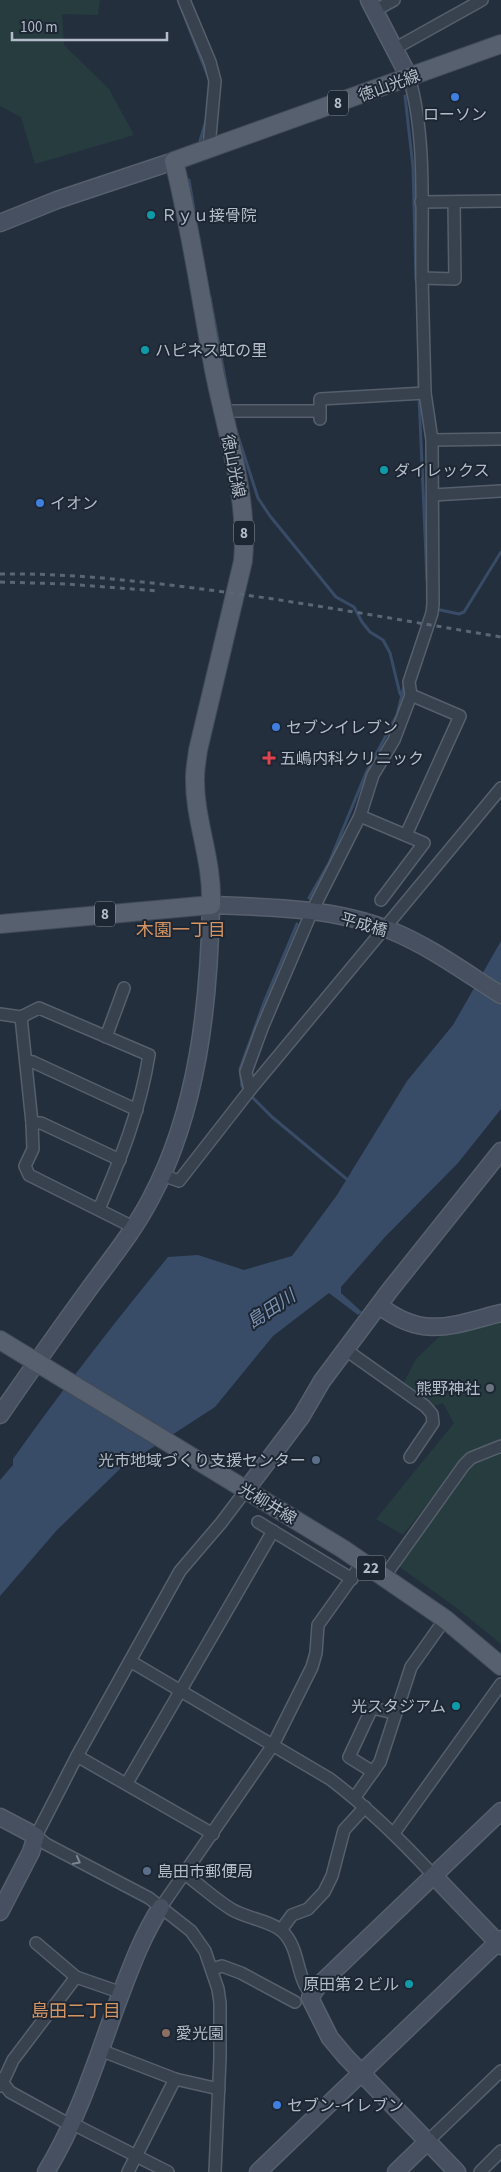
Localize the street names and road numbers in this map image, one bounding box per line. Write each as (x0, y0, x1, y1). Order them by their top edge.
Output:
street label: 徳山光線 (356, 65, 423, 107)
road number: 8 (328, 90, 348, 116)
street label: 徳山光線 (216, 433, 250, 500)
road number: 8 (234, 520, 254, 546)
road number: 8 (95, 902, 115, 926)
street label: 平成橋 (338, 908, 390, 942)
street label: 光柳井線 (234, 1478, 301, 1530)
road number: 22 (357, 1556, 385, 1580)

